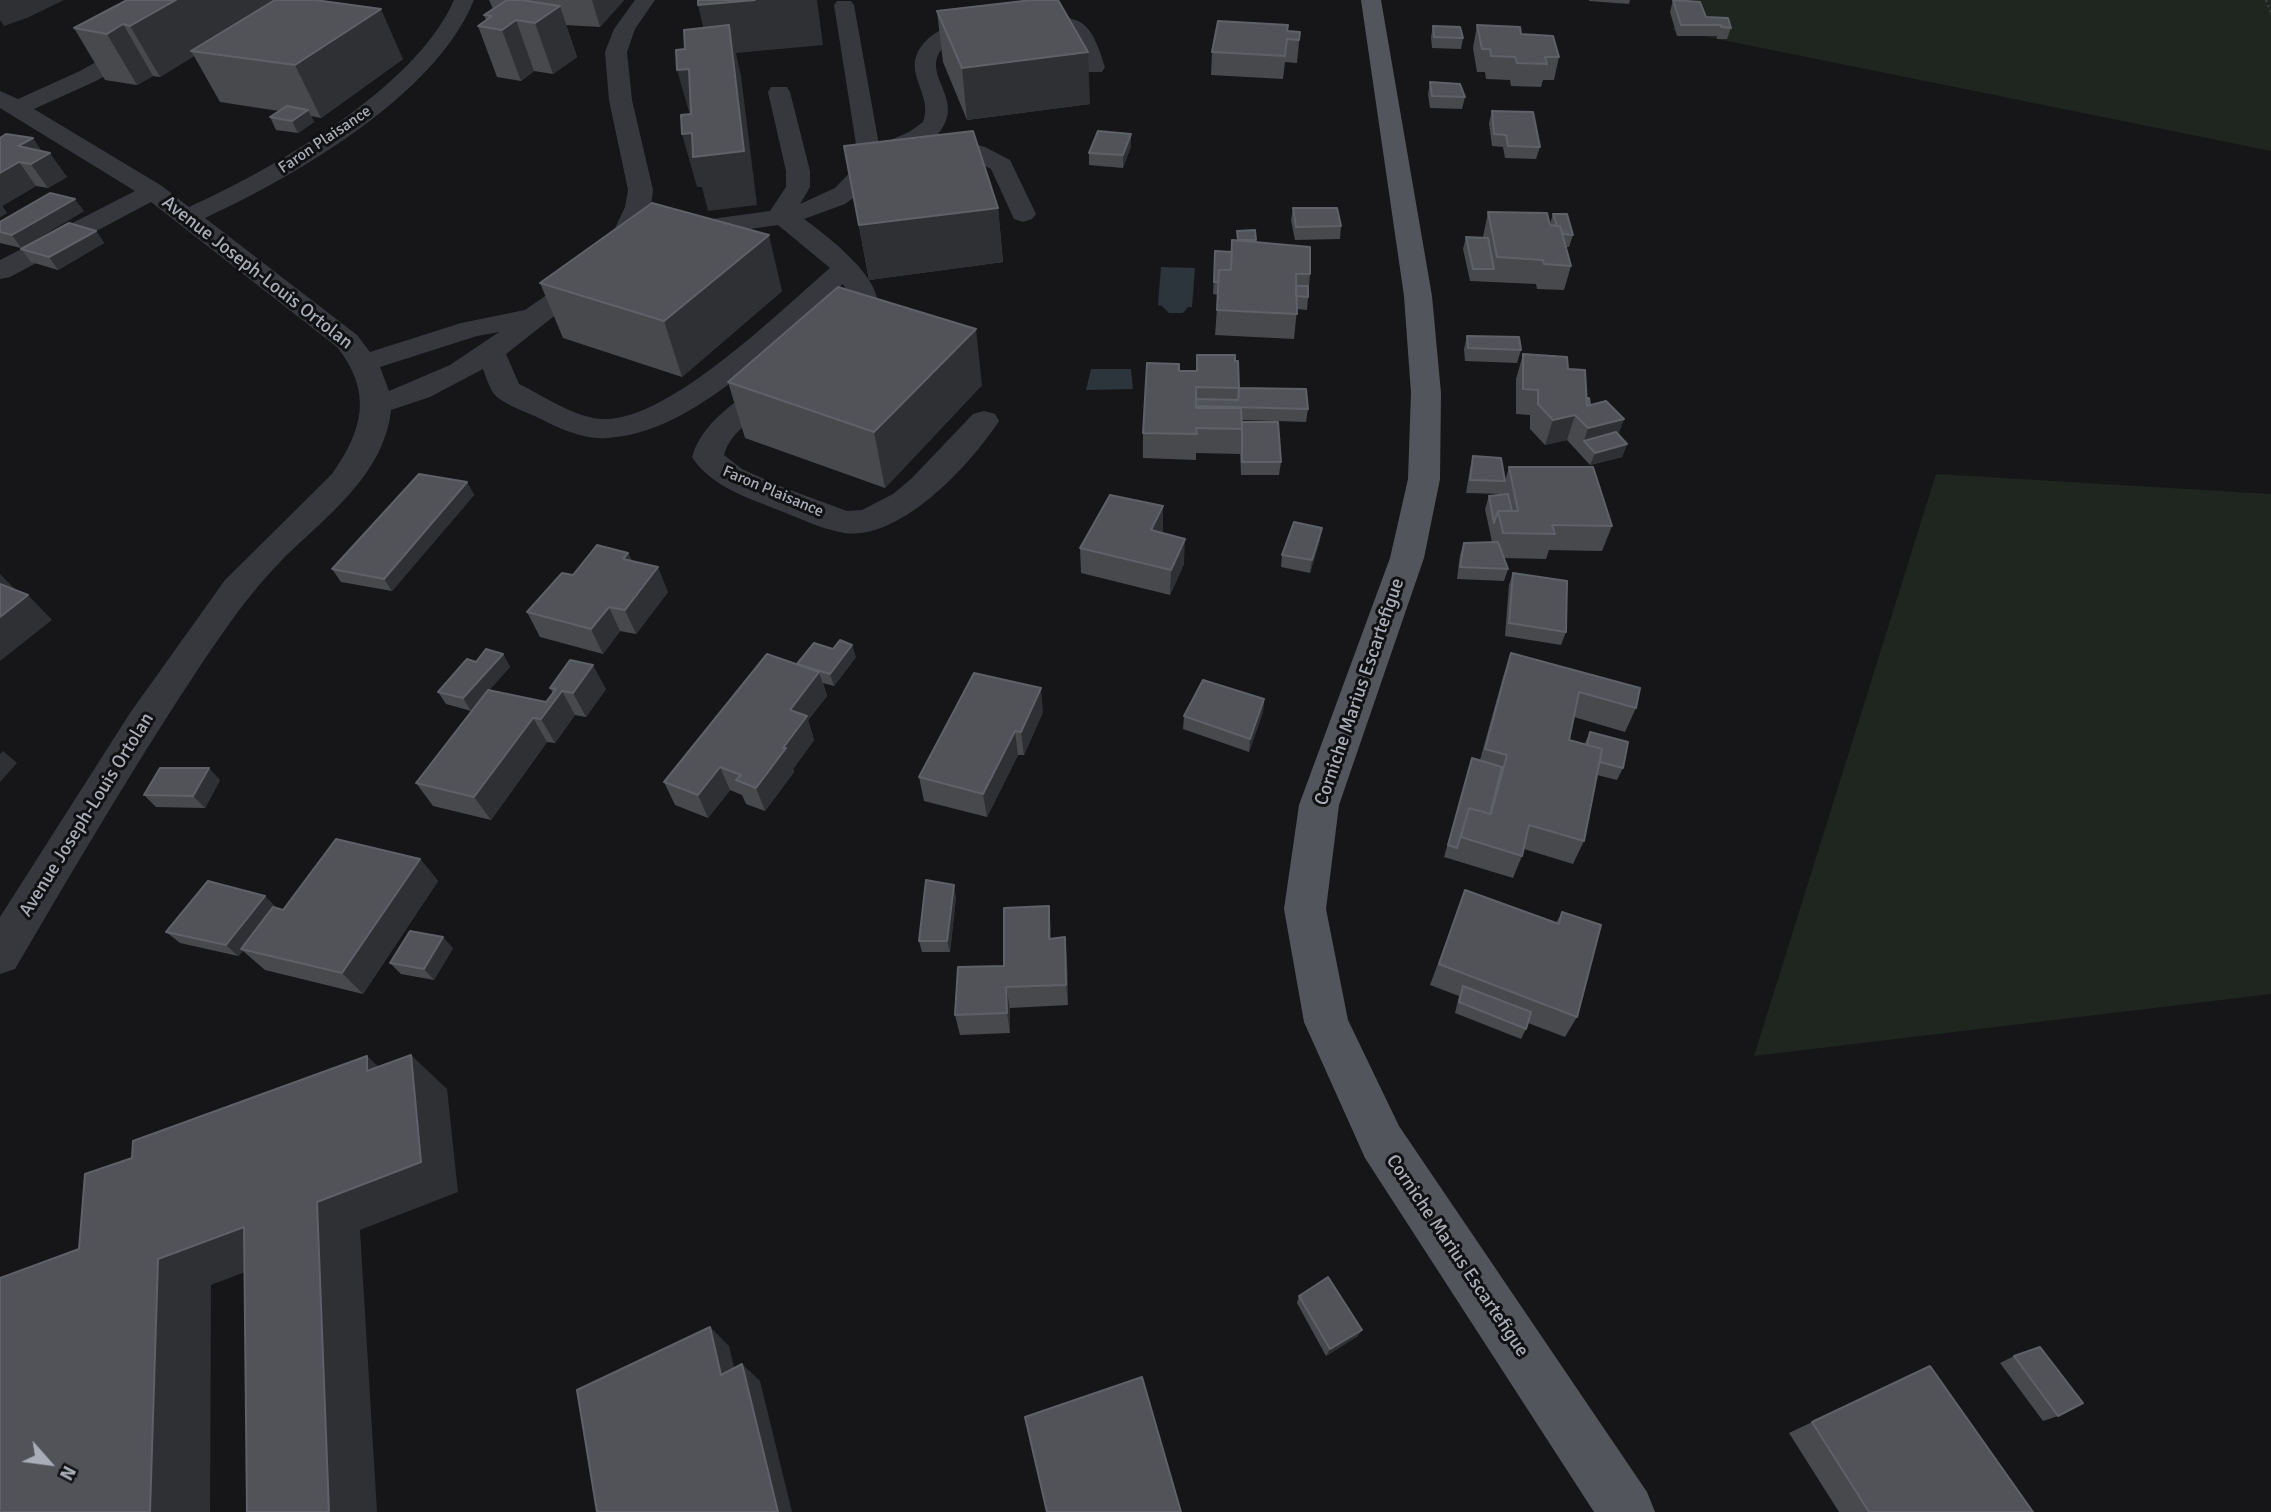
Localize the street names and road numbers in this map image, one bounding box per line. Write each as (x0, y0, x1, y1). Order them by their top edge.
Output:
street label: Faron Plaisance (275, 102, 375, 178)
street label: Avenue Joseph-Louis Ortolan (157, 191, 357, 355)
street label: Faron Plaisance (720, 462, 826, 522)
street label: Corniche Marius Escartefigue (1310, 575, 1410, 809)
street label: Avenue Joseph-Louis Ortolan (15, 709, 159, 921)
street label: Corniche Marius Escartefigue (1381, 1151, 1533, 1361)

